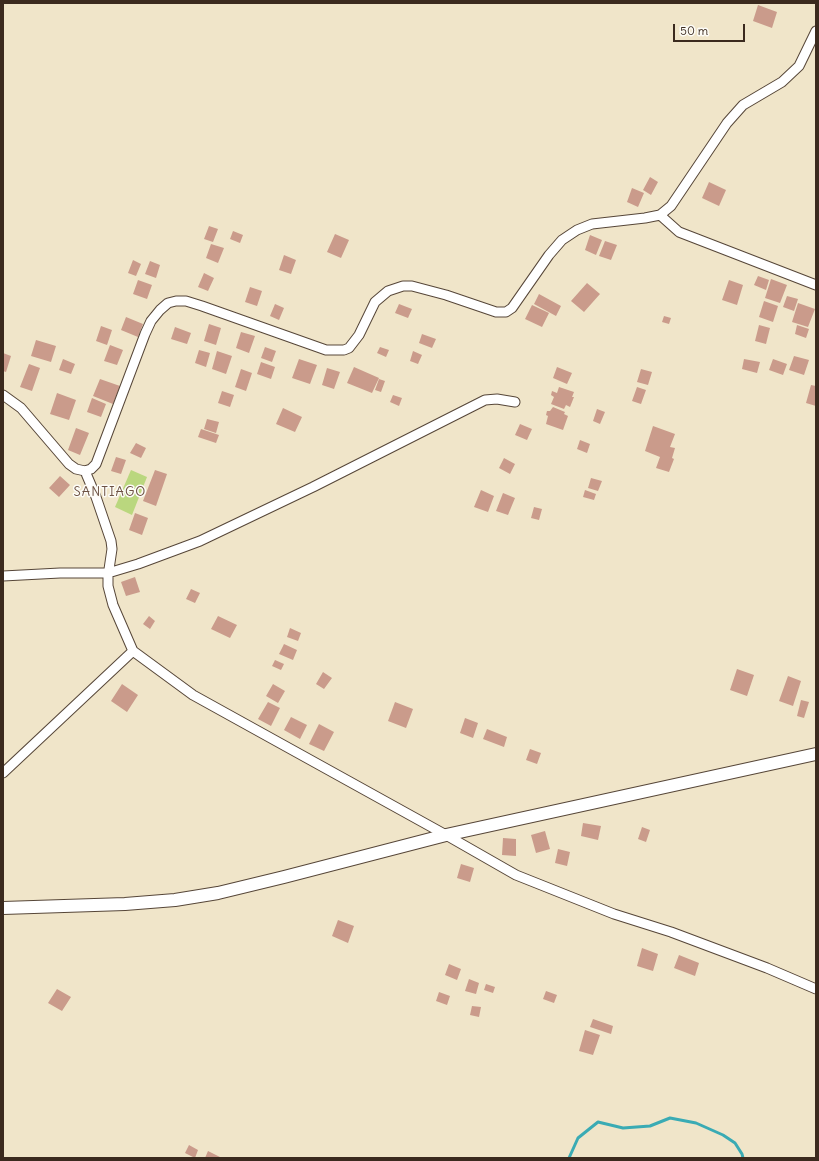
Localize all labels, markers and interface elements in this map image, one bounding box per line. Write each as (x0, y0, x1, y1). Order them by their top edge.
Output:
scale bar (675, 16, 747, 42)
text: 50 m (680, 23, 708, 38)
district label: SANTIAGO (74, 484, 146, 500)

